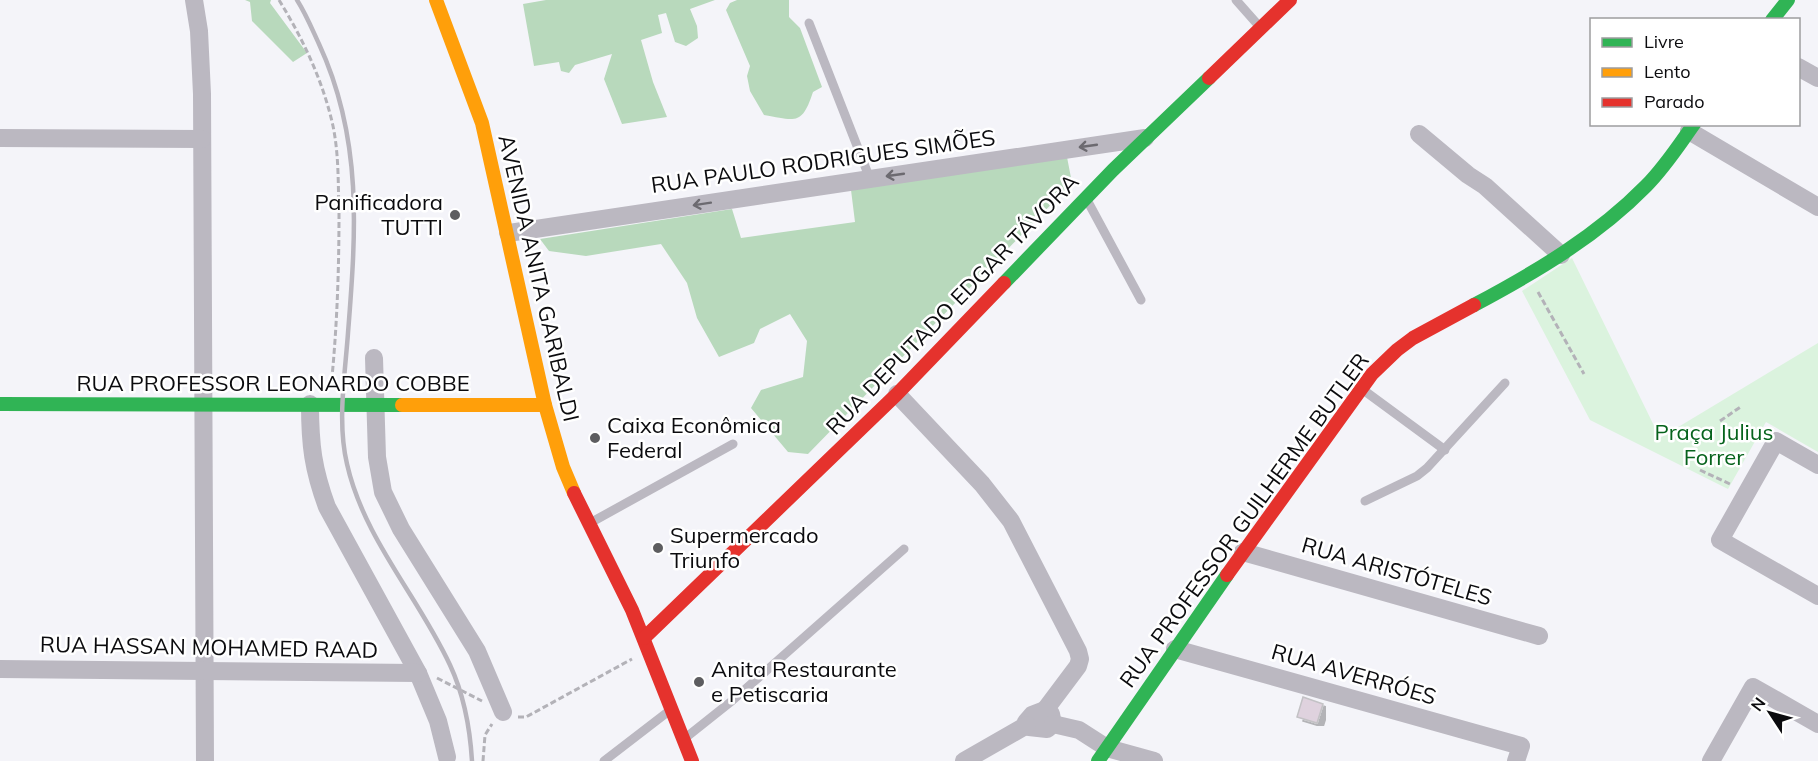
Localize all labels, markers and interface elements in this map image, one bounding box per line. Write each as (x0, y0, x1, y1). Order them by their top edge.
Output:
legend (1590, 18, 1800, 126)
text: Livre (1644, 30, 1684, 53)
text: Lento (1644, 60, 1691, 83)
text: Parado (1644, 90, 1704, 113)
street label: RUA PAULO RODRIGUES SIMÕES (649, 123, 997, 199)
street label: AVENIDA ANITA GARIBALDI (492, 132, 586, 424)
one-way arrow (1078, 141, 1098, 152)
street label: RUA DEPUTADO EDGAR TÁVORA (820, 168, 1084, 440)
one-way arrow (885, 169, 905, 180)
place label: Panificadora TUTTI (314, 188, 443, 241)
one-way arrow (692, 198, 712, 209)
marker: Panificadora TUTTI (448, 208, 462, 222)
street label: RUA PROFESSOR GUILHERME BUTLER (1113, 347, 1375, 693)
street label: RUA PROFESSOR LEONARDO COBBE (76, 369, 470, 397)
place label: Caixa Econômica Federal (607, 411, 781, 464)
park label: Praça Julius Forrer (1655, 418, 1773, 471)
marker: Caixa Econômica Federal (588, 431, 602, 445)
place label: Supermercado Triunfo (670, 521, 818, 574)
street label: RUA ARISTÓTELES (1299, 530, 1495, 612)
marker: Supermercado Triunfo (651, 541, 665, 555)
street label: RUA HASSAN MOHAMED RAAD (40, 630, 378, 664)
street label: RUA AVERRÓES (1268, 637, 1440, 711)
place label: Anita Restaurante e Petiscaria (711, 655, 897, 708)
marker: Anita Restaurante e Petiscaria (692, 675, 706, 689)
north arrow (1740, 683, 1800, 743)
text: N (1746, 693, 1770, 715)

